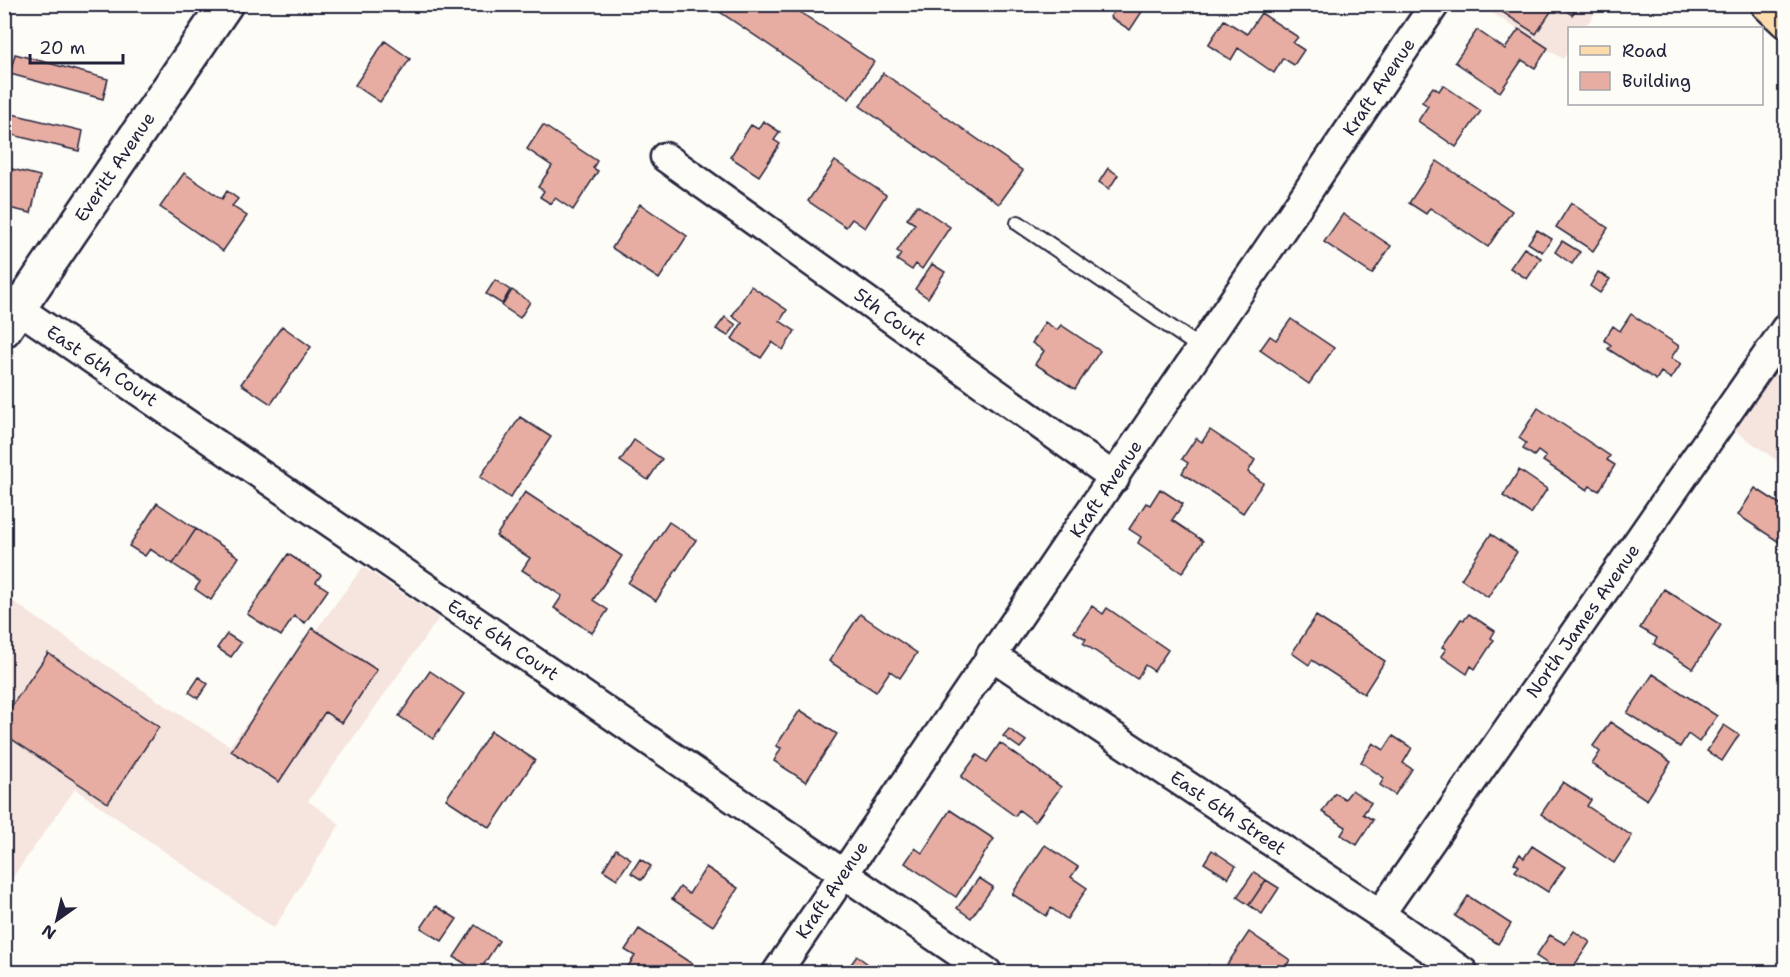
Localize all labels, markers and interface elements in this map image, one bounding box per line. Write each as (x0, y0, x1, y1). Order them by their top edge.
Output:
scale bar (30, 27, 123, 65)
legend (1568, 27, 1763, 105)
street label: Kraft Avenue (1337, 33, 1421, 141)
text: 20 m (39, 36, 85, 60)
text: Road (1622, 39, 1667, 63)
text: Building (1622, 69, 1691, 93)
street label: Everitt Avenue (69, 108, 161, 226)
street label: 5th Court (849, 283, 931, 351)
street label: East 6th Court (42, 320, 162, 412)
street label: Kraft Avenue (1064, 435, 1148, 543)
street label: North James Avenue (1521, 539, 1645, 703)
street label: East 6th Court (443, 594, 563, 686)
street label: East 6th Street (1165, 765, 1291, 861)
street label: Kraft Avenue (790, 836, 874, 944)
north arrow (27, 890, 87, 950)
text: N (38, 920, 60, 944)

